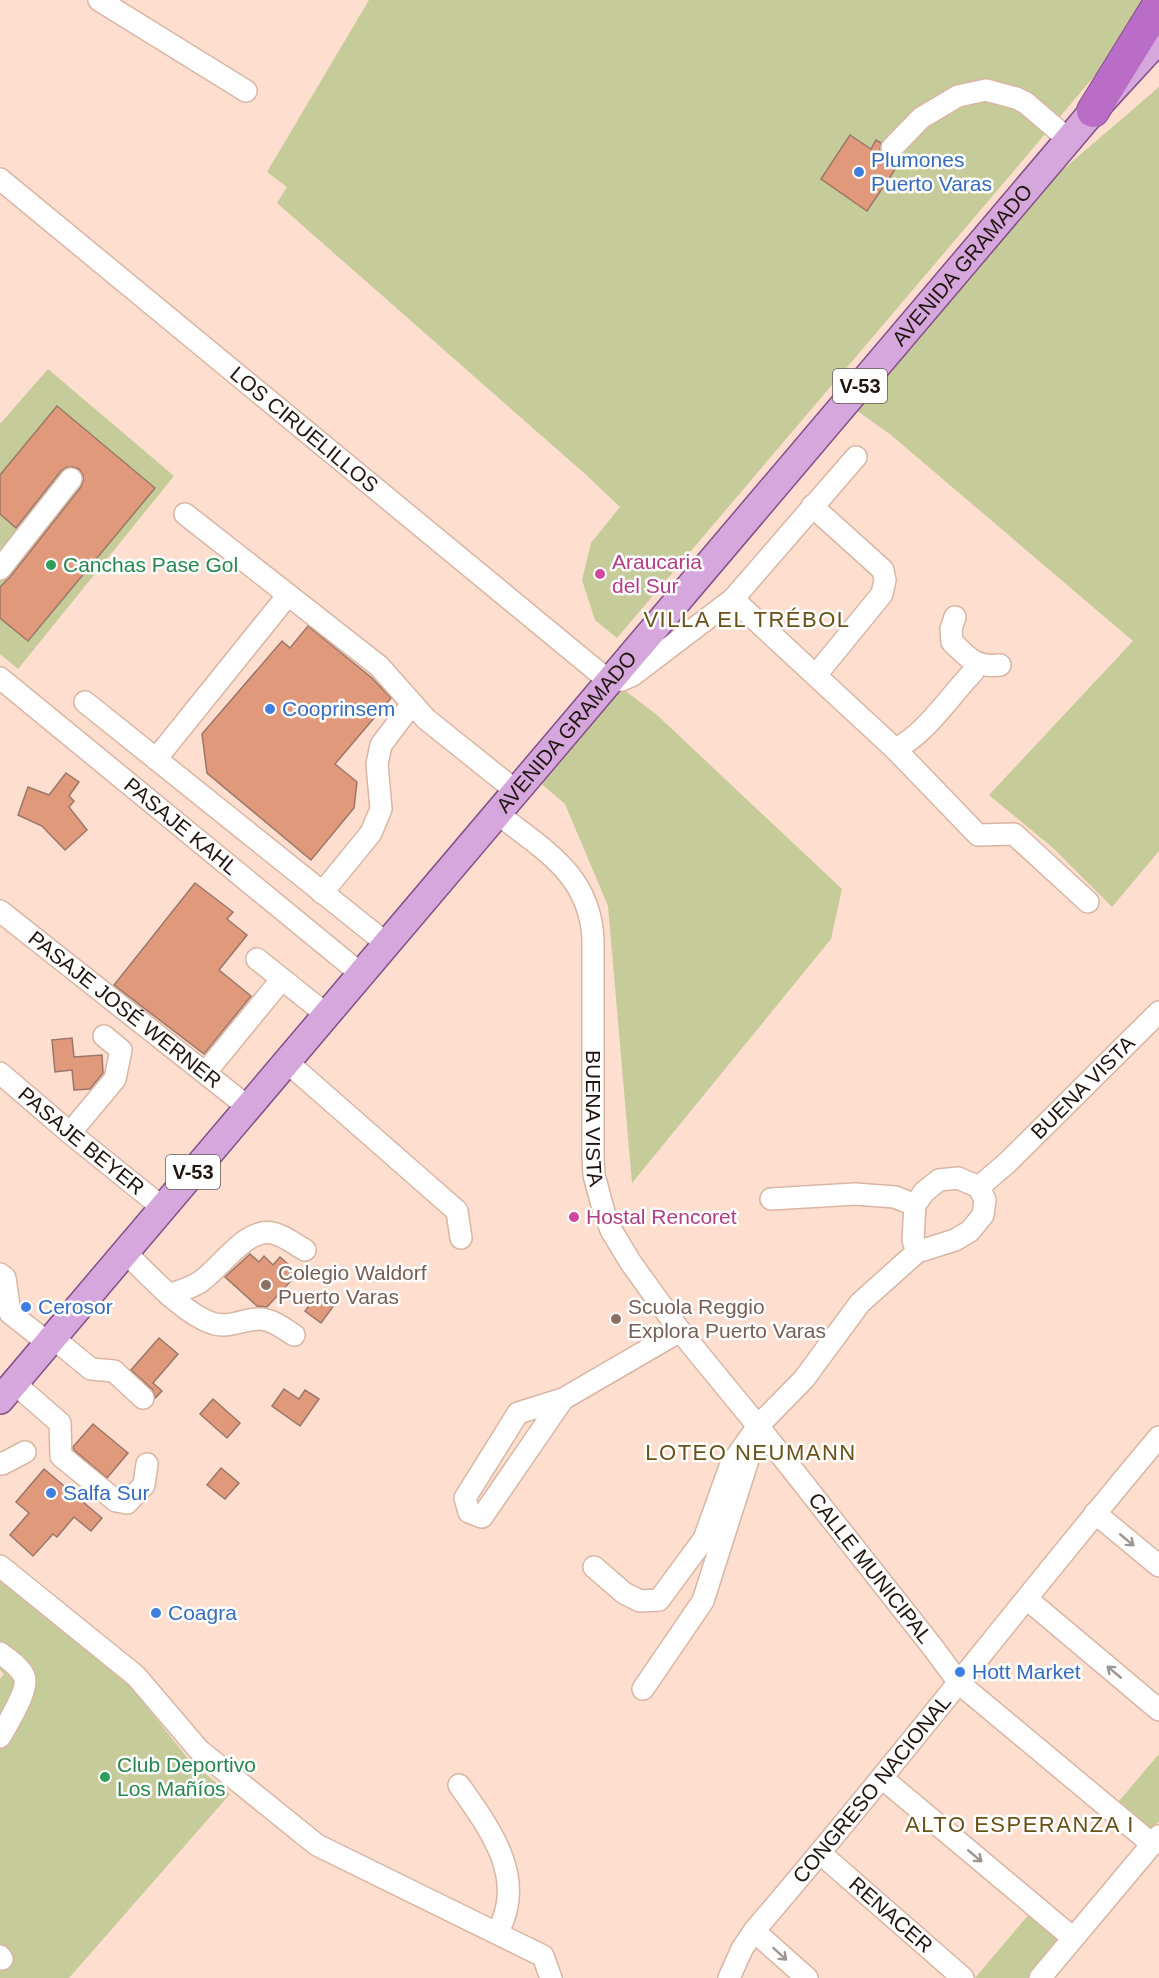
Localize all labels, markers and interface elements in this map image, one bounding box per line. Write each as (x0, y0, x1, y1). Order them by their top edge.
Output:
place label: Plumones Puerto Varas (871, 148, 992, 195)
marker: Plumones Puerto Varas (852, 165, 866, 179)
street label: AVENIDA GRAMADO (887, 180, 1037, 350)
street label: LOS CIRUELILLOS (226, 362, 383, 497)
road number: V-53 (833, 369, 887, 403)
place label: Araucaria del Sur (612, 550, 702, 597)
place label: Canchas Pase Gol (63, 553, 238, 576)
marker: Canchas Pase Gol (44, 558, 58, 572)
marker: Araucaria del Sur (593, 567, 607, 581)
district label: VILLA EL TRÉBOL (643, 607, 851, 632)
street label: AVENIDA GRAMADO (491, 646, 641, 817)
place label: Cooprinsem (282, 697, 395, 720)
marker: Cooprinsem (263, 702, 277, 716)
street label: PASAJE KAHL (120, 773, 243, 879)
street label: PASAJE JOSÉ WERNER (24, 926, 226, 1092)
street label: BUENA VISTA (1026, 1031, 1139, 1143)
street label: BUENA VISTA (582, 1050, 608, 1189)
street label: PASAJE BEYER (14, 1082, 149, 1199)
road number: V-53 (166, 1155, 220, 1189)
place label: Hostal Rencoret (586, 1205, 737, 1228)
marker: Hostal Rencoret (567, 1210, 581, 1224)
place label: Colegio Waldorf Puerto Varas (278, 1261, 427, 1308)
marker: Colegio Waldorf Puerto Varas (259, 1278, 273, 1292)
place label: Cerosor (38, 1295, 113, 1318)
place label: Scuola Reggio Explora Puerto Varas (628, 1295, 826, 1342)
marker: Cerosor (19, 1300, 33, 1314)
marker: Scuola Reggio Explora Puerto Varas (609, 1312, 623, 1326)
district label: LOTEO NEUMANN (645, 1440, 857, 1465)
place label: Salfa Sur (63, 1481, 149, 1504)
marker: Salfa Sur (44, 1486, 58, 1500)
street label: CALLE MUNICIPAL (804, 1488, 937, 1648)
one-way arrow (1119, 1533, 1135, 1546)
place label: Coagra (168, 1601, 237, 1624)
marker: Coagra (149, 1606, 163, 1620)
place label: Hott Market (972, 1660, 1081, 1683)
marker: Hott Market (953, 1665, 967, 1679)
one-way arrow (1106, 1666, 1122, 1679)
street label: CONGRESO NACIONAL (788, 1690, 955, 1887)
place label: Club Deportivo Los Mañíos (117, 1753, 256, 1800)
marker: Club Deportivo Los Mañíos (98, 1770, 112, 1784)
district label: ALTO ESPERANZA I (905, 1812, 1135, 1837)
one-way arrow (967, 1849, 982, 1863)
street label: RENACER (845, 1872, 937, 1957)
one-way arrow (773, 1947, 788, 1961)

